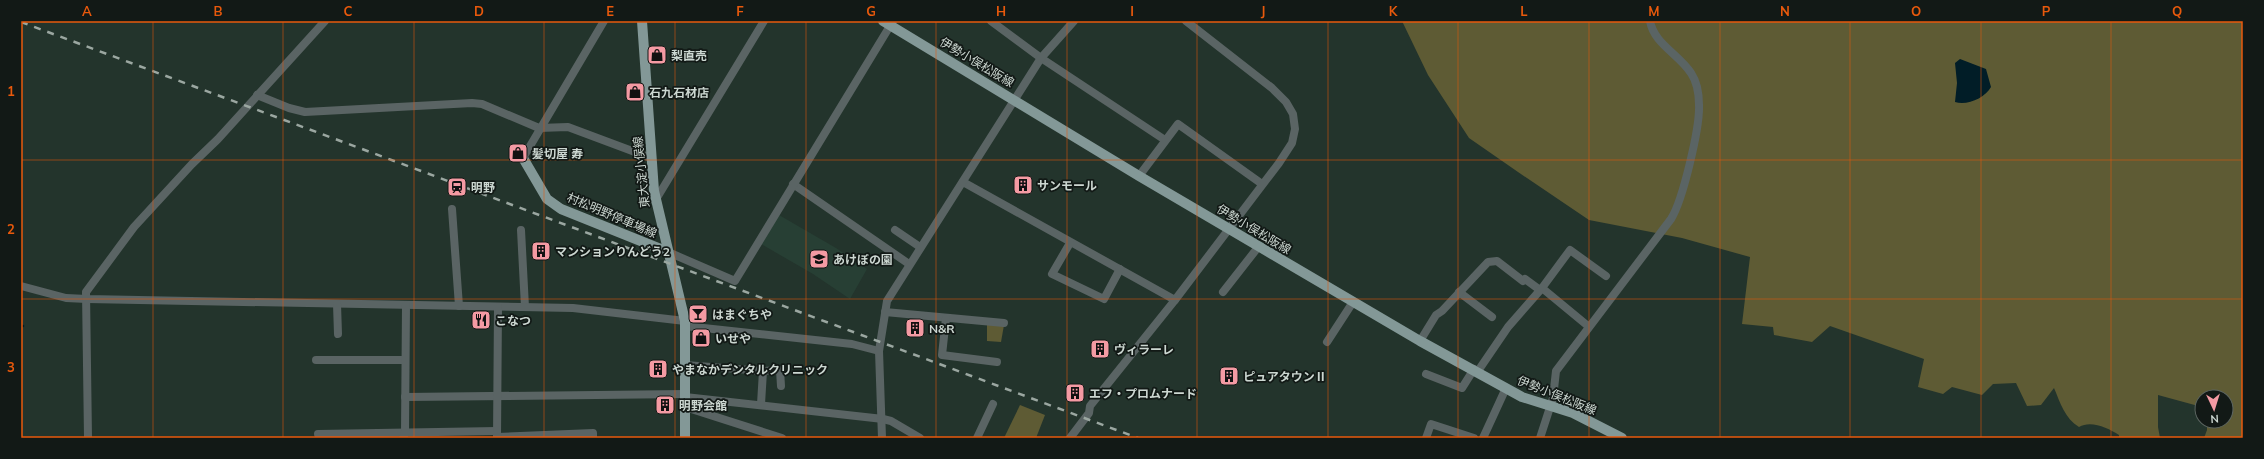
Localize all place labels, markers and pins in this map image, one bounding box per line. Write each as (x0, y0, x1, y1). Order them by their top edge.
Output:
shop icon: 梨直売 (646, 44, 668, 66)
place label: 梨直売 (671, 48, 707, 63)
shop icon: 石九石材店 (624, 81, 646, 103)
place label: 石九石材店 (649, 85, 709, 100)
shop icon: 髪切屋 寿 (507, 142, 529, 164)
place label: 髪切屋 寿 (532, 146, 583, 161)
building icon: サンモール (1012, 174, 1034, 196)
station icon: 明野 (446, 176, 468, 198)
place label: サンモール (1037, 178, 1097, 193)
place label: 明野 (471, 180, 495, 195)
building icon: マンションりんどう2 (530, 240, 552, 262)
place label: マンションりんどう2 (555, 244, 670, 259)
school or university icon: あけぼの園 (808, 248, 830, 270)
place label: あけぼの園 (833, 252, 893, 267)
bar icon: はまぐちや (687, 303, 709, 325)
place label: はまぐちや (712, 307, 772, 322)
restaurant icon: こなつ (470, 309, 492, 331)
place label: こなつ (495, 313, 531, 328)
building icon: N&R (904, 317, 926, 339)
place label: N&R (929, 321, 955, 336)
shop icon: いせや (690, 327, 712, 349)
place label: いせや (715, 331, 751, 346)
building icon: ヴィラーレ (1089, 338, 1111, 360)
place label: ヴィラーレ (1114, 342, 1174, 357)
building icon: やまなかデンタルクリニック (647, 358, 669, 380)
place label: やまなかデンタルクリニック (672, 362, 828, 377)
building icon: ピュアタウンⅡ (1218, 365, 1240, 387)
place label: ピュアタウンⅡ (1243, 369, 1327, 384)
building icon: エフ・プロムナード (1064, 382, 1086, 404)
place label: エフ・プロムナード (1089, 386, 1197, 401)
building icon: 明野会館 (654, 394, 676, 416)
place label: 明野会館 (679, 398, 727, 413)

